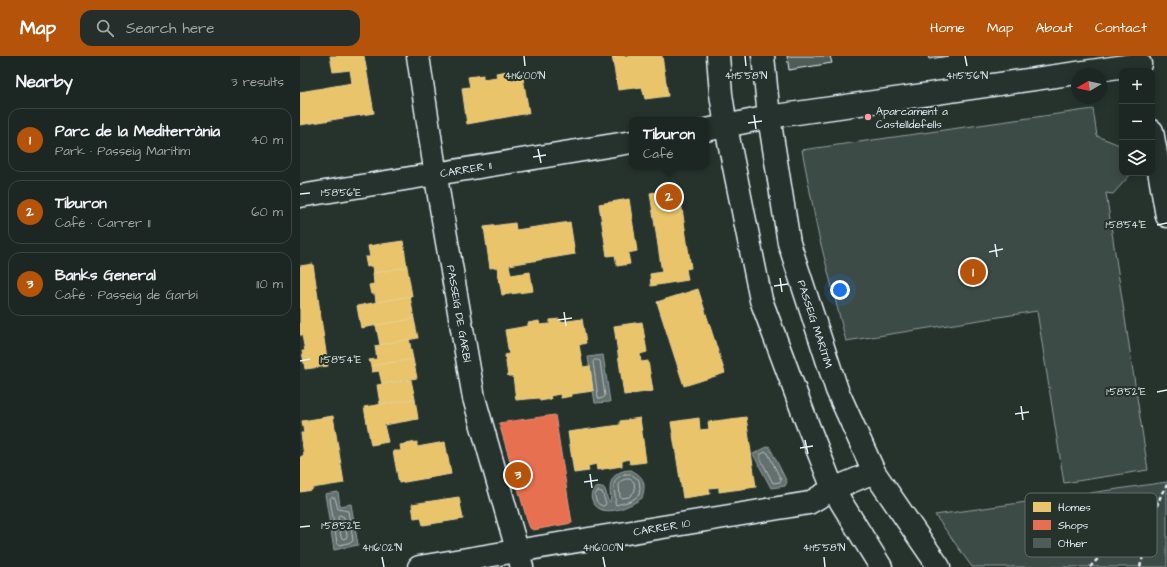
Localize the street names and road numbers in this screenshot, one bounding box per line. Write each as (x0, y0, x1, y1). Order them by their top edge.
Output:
street label: CARRER 11 (439, 158, 493, 181)
street label: PASSEIG DE GARBÍ (443, 264, 475, 364)
street label: PASSEIG MARÍTIM (794, 278, 836, 370)
street label: CARRER 10 (632, 516, 692, 540)

